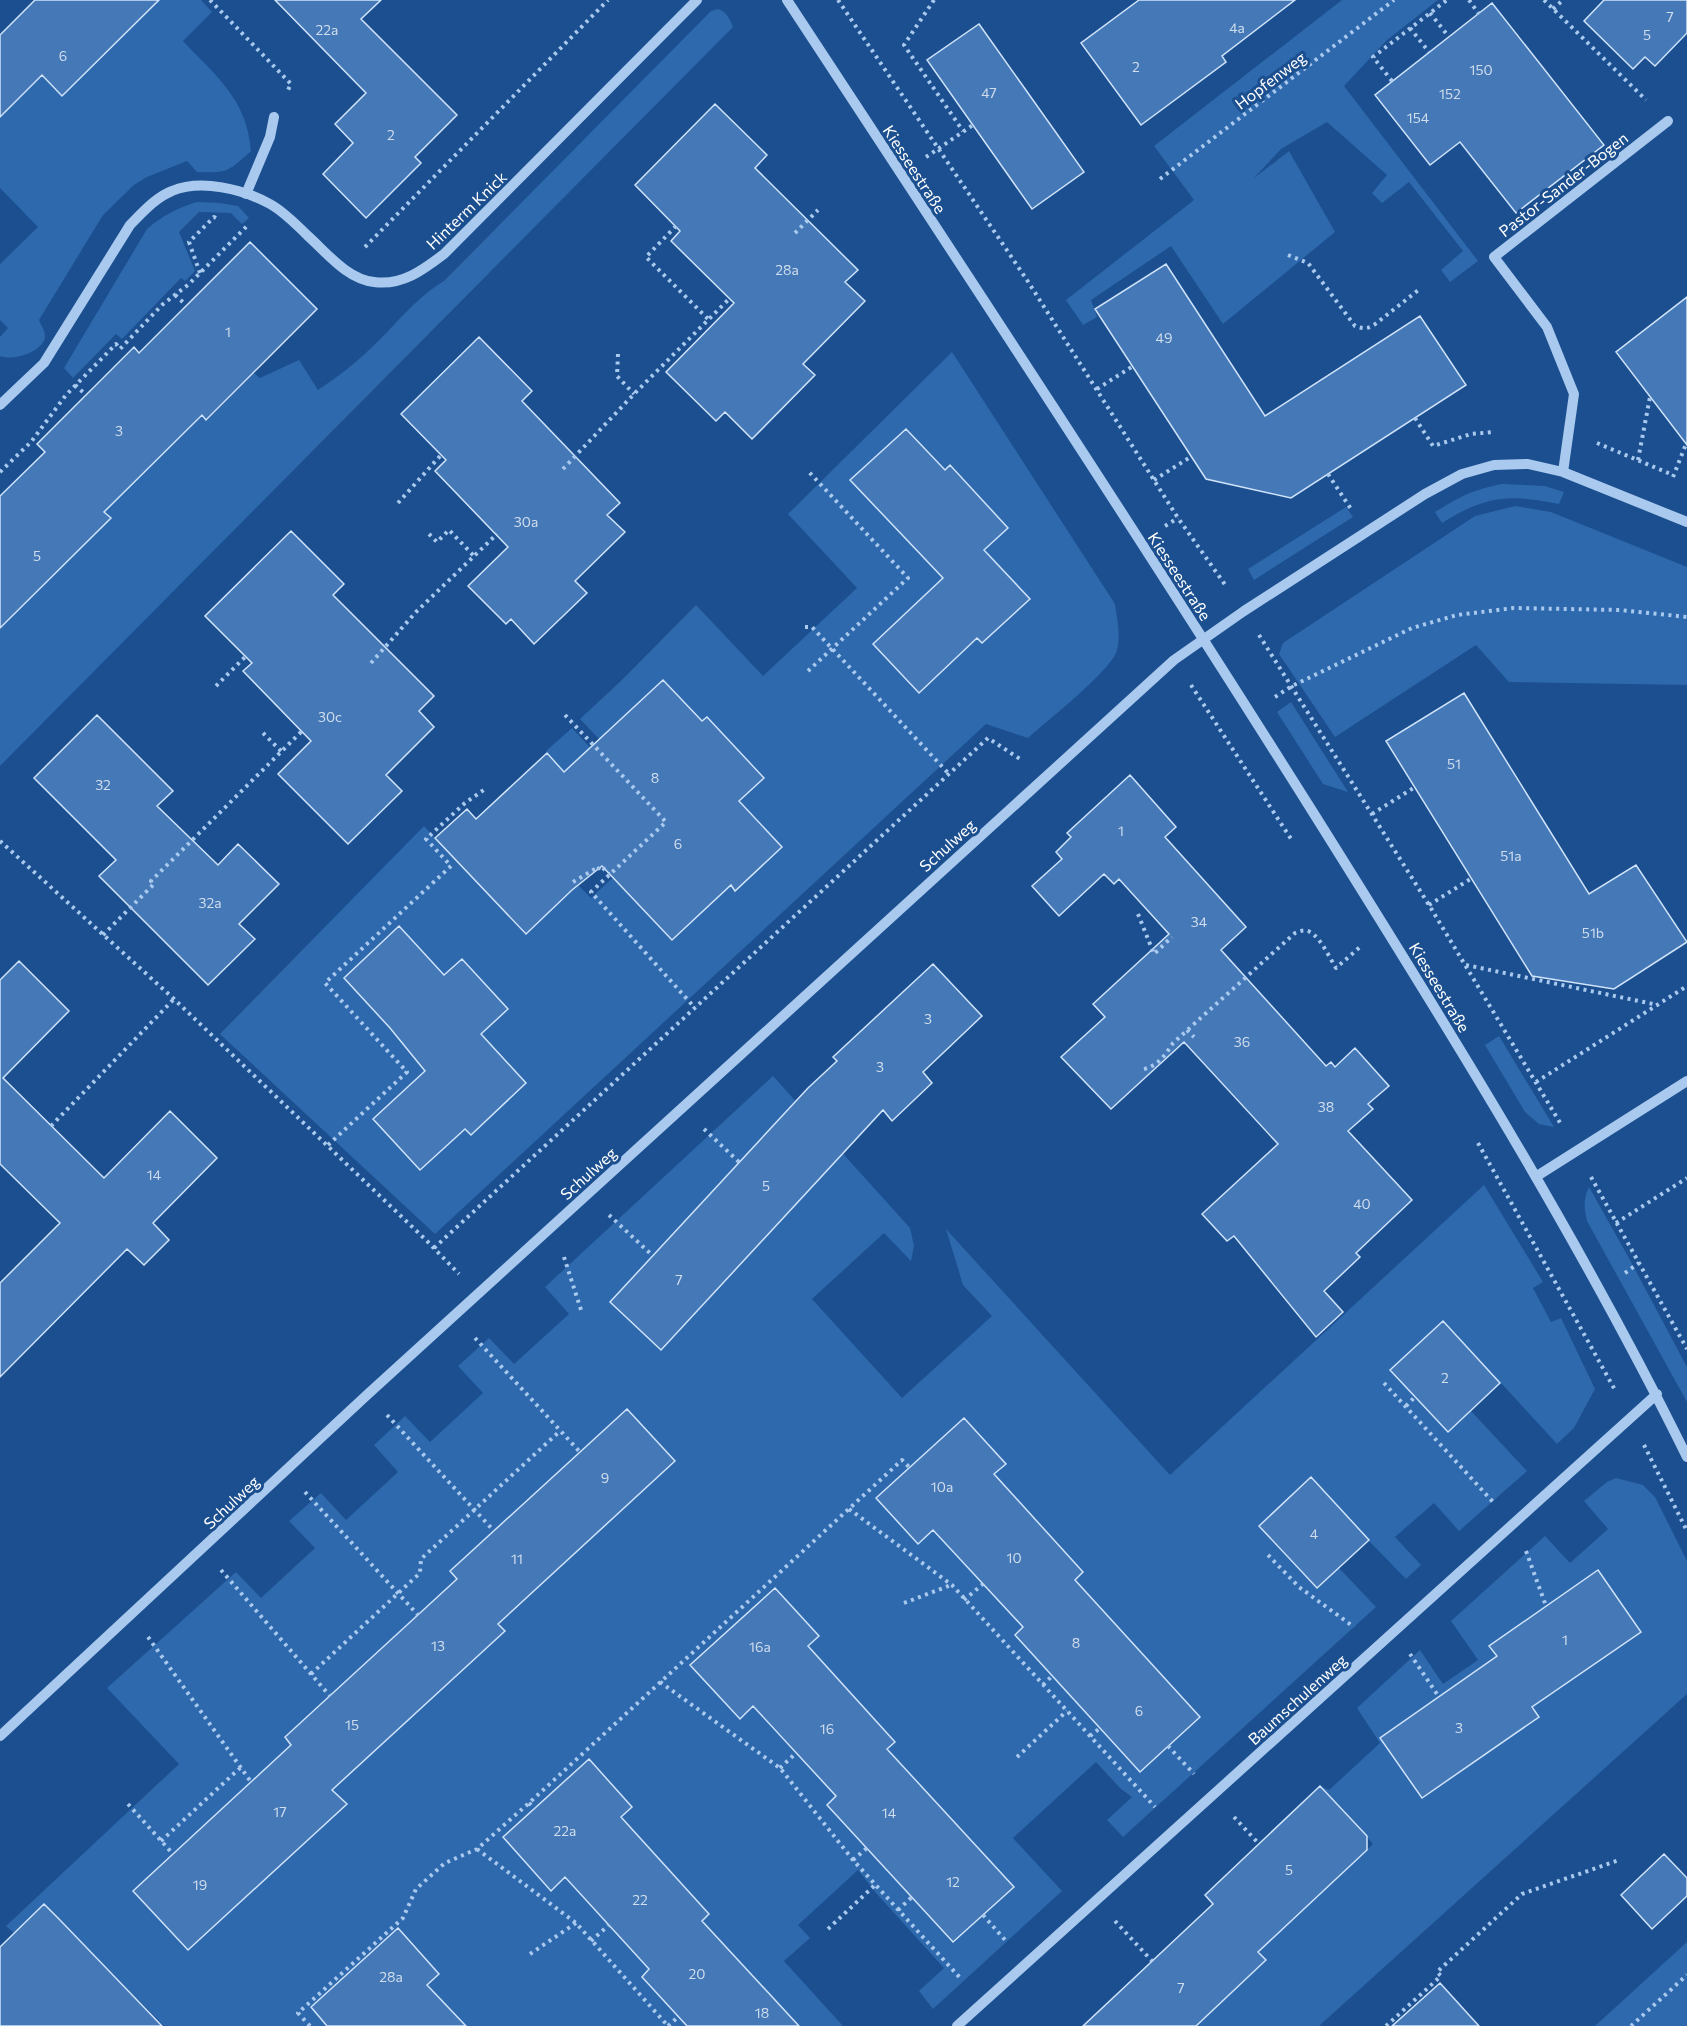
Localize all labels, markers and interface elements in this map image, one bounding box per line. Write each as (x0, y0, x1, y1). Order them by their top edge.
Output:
house number: 7 (1666, 8, 1674, 25)
house number: 4a (1229, 19, 1245, 36)
house number: 22a (316, 21, 338, 38)
house number: 5 (1643, 26, 1651, 43)
house number: 6 (59, 47, 67, 64)
street label: Hopfenweg (1231, 47, 1309, 113)
house number: 2 (1132, 58, 1140, 75)
house number: 150 (1469, 61, 1493, 78)
house number: 47 (981, 84, 997, 101)
house number: 152 (1439, 85, 1461, 102)
house number: 154 (1407, 109, 1430, 126)
street label: Kiesseestraße (879, 121, 951, 217)
house number: 2 (387, 126, 395, 143)
street label: Pastor-Sander-Bogen (1495, 128, 1631, 240)
street label: Hinterm Knick (422, 167, 510, 253)
house number: 28a (775, 261, 799, 278)
house number: 1 (225, 323, 231, 340)
house number: 49 (1156, 329, 1172, 346)
house number: 3 (115, 422, 123, 439)
house number: 30a (514, 513, 538, 530)
street label: Kiesseestraße (1144, 528, 1216, 624)
house number: 5 (33, 547, 41, 564)
house number: 30c (318, 708, 342, 725)
house number: 51 (1447, 755, 1461, 772)
house number: 8 (651, 769, 659, 786)
house number: 32 (95, 776, 111, 793)
street label: Schulweg (915, 815, 979, 875)
house number: 1 (1118, 822, 1124, 839)
house number: 6 (674, 835, 682, 852)
house number: 51a (1500, 847, 1522, 864)
house number: 32a (198, 894, 222, 911)
house number: 34 (1191, 913, 1208, 930)
house number: 51b (1582, 924, 1604, 941)
street label: Kiesseestraße (1406, 939, 1474, 1035)
house number: 3 (924, 1010, 932, 1027)
house number: 36 (1234, 1033, 1250, 1050)
house number: 3 (876, 1058, 884, 1075)
house number: 38 (1318, 1098, 1334, 1115)
street label: Schulweg (556, 1143, 620, 1203)
house number: 14 (147, 1166, 162, 1183)
house number: 5 (762, 1177, 770, 1194)
house number: 40 (1353, 1195, 1371, 1212)
house number: 7 (675, 1271, 683, 1288)
house number: 2 (1441, 1369, 1449, 1386)
house number: 9 (601, 1469, 609, 1486)
street label: Schulweg (199, 1471, 263, 1533)
house number: 10a (931, 1478, 953, 1495)
house number: 4 (1310, 1525, 1319, 1542)
house number: 10 (1006, 1549, 1022, 1566)
house number: 11 (511, 1550, 523, 1567)
house number: 1 (1562, 1631, 1568, 1648)
house number: 8 (1072, 1634, 1080, 1651)
house number: 13 (431, 1637, 445, 1654)
house number: 16a (749, 1638, 771, 1655)
street label: Baumschulenweg (1244, 1650, 1350, 1748)
house number: 6 (1135, 1702, 1143, 1719)
house number: 15 (345, 1716, 359, 1733)
house number: 3 (1455, 1719, 1463, 1736)
house number: 16 (820, 1720, 834, 1737)
house number: 17 (273, 1803, 287, 1820)
house number: 14 (882, 1804, 897, 1821)
house number: 22a (554, 1822, 576, 1839)
house number: 5 (1285, 1861, 1293, 1878)
house number: 12 (946, 1873, 960, 1890)
house number: 19 (193, 1876, 207, 1893)
house number: 22 (632, 1891, 648, 1908)
house number: 20 (689, 1965, 705, 1982)
house number: 28a (379, 1968, 403, 1985)
house number: 7 (1177, 1979, 1185, 1996)
house number: 18 (755, 2004, 769, 2021)

